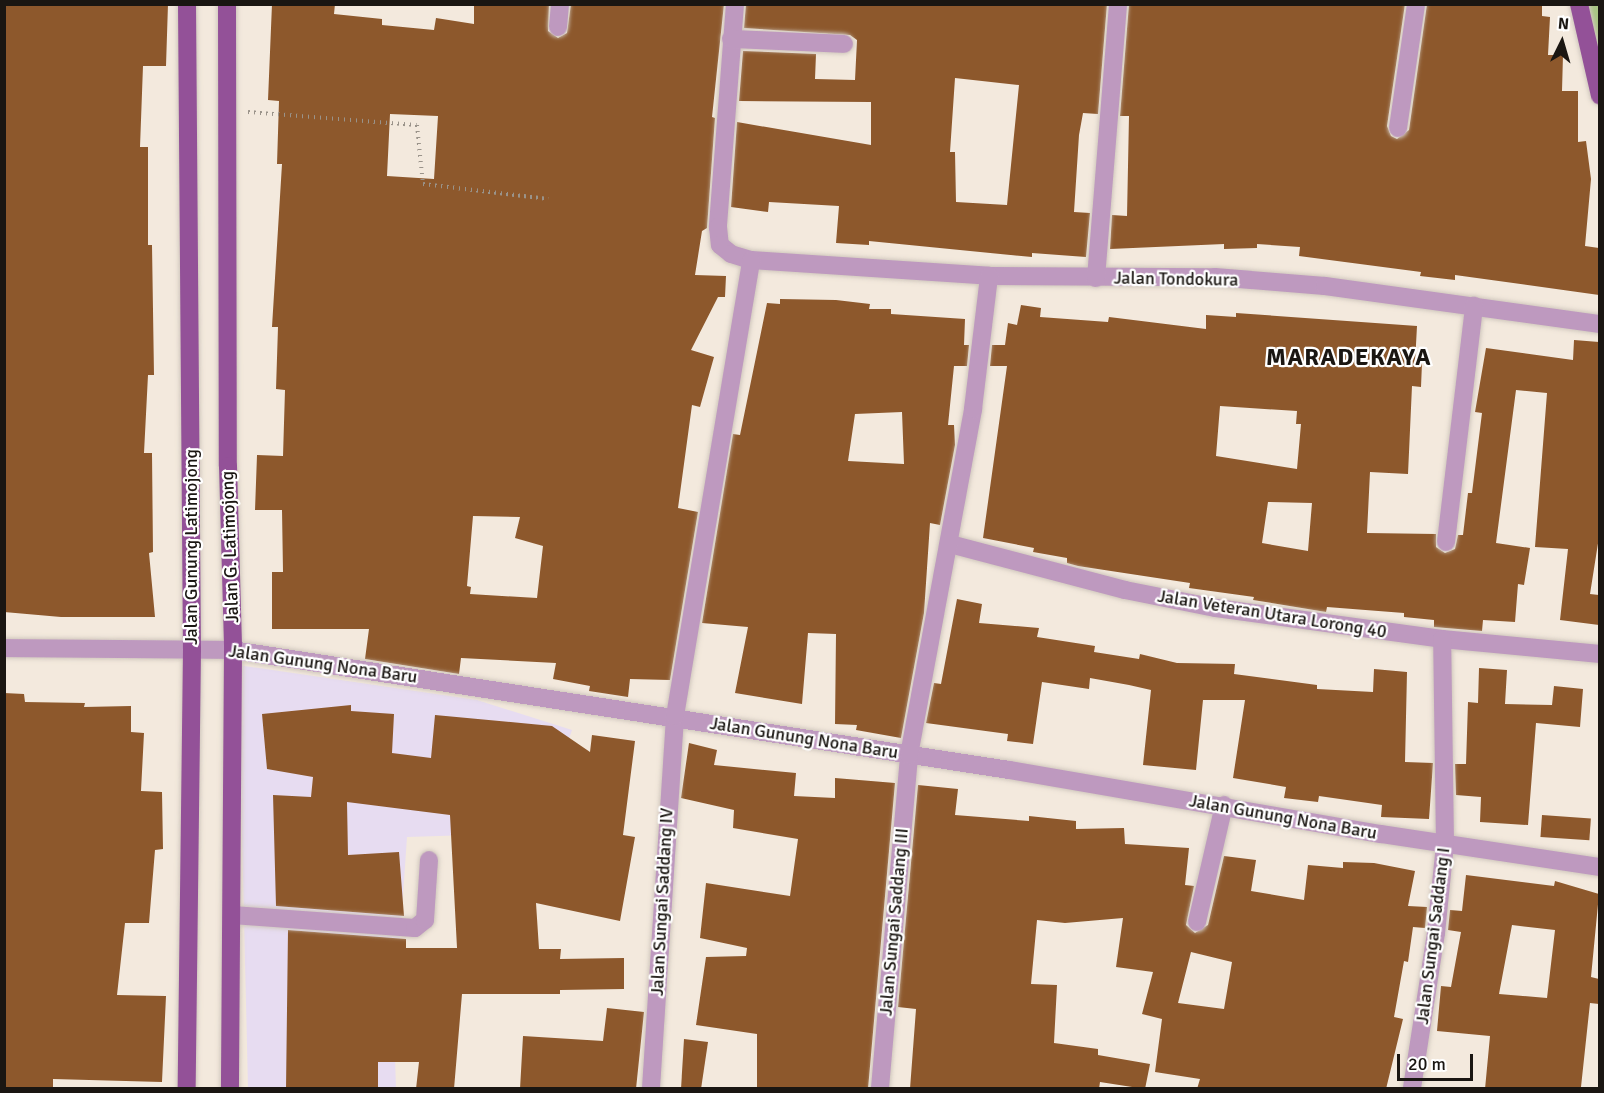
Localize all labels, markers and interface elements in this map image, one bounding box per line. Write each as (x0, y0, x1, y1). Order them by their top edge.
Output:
north arrow (1532, 12, 1592, 72)
text: N (1557, 14, 1570, 35)
street label: Jalan Tondokura (1114, 267, 1238, 291)
district label: MARADEKAYA (1266, 344, 1432, 372)
street label: Jalan Gunung Latimojong (180, 449, 202, 645)
street label: Jalan G. Latimojong (217, 471, 243, 623)
street label: Jalan Veteran Utara Lorong 40 (1156, 585, 1388, 643)
street label: Jalan Gunung Nona Baru (227, 640, 419, 688)
street label: Jalan Gunung Nona Baru (708, 712, 900, 764)
street label: Jalan Gunung Nona Baru (1187, 790, 1379, 844)
street label: Jalan Sungai Saddang IV (646, 807, 678, 997)
street label: Jalan Sungai Saddang III (875, 827, 913, 1017)
street label: Jalan Sungai Saddang I (1411, 846, 1455, 1026)
scale bar (1400, 1042, 1476, 1080)
text: 20 m (1408, 1053, 1446, 1075)

